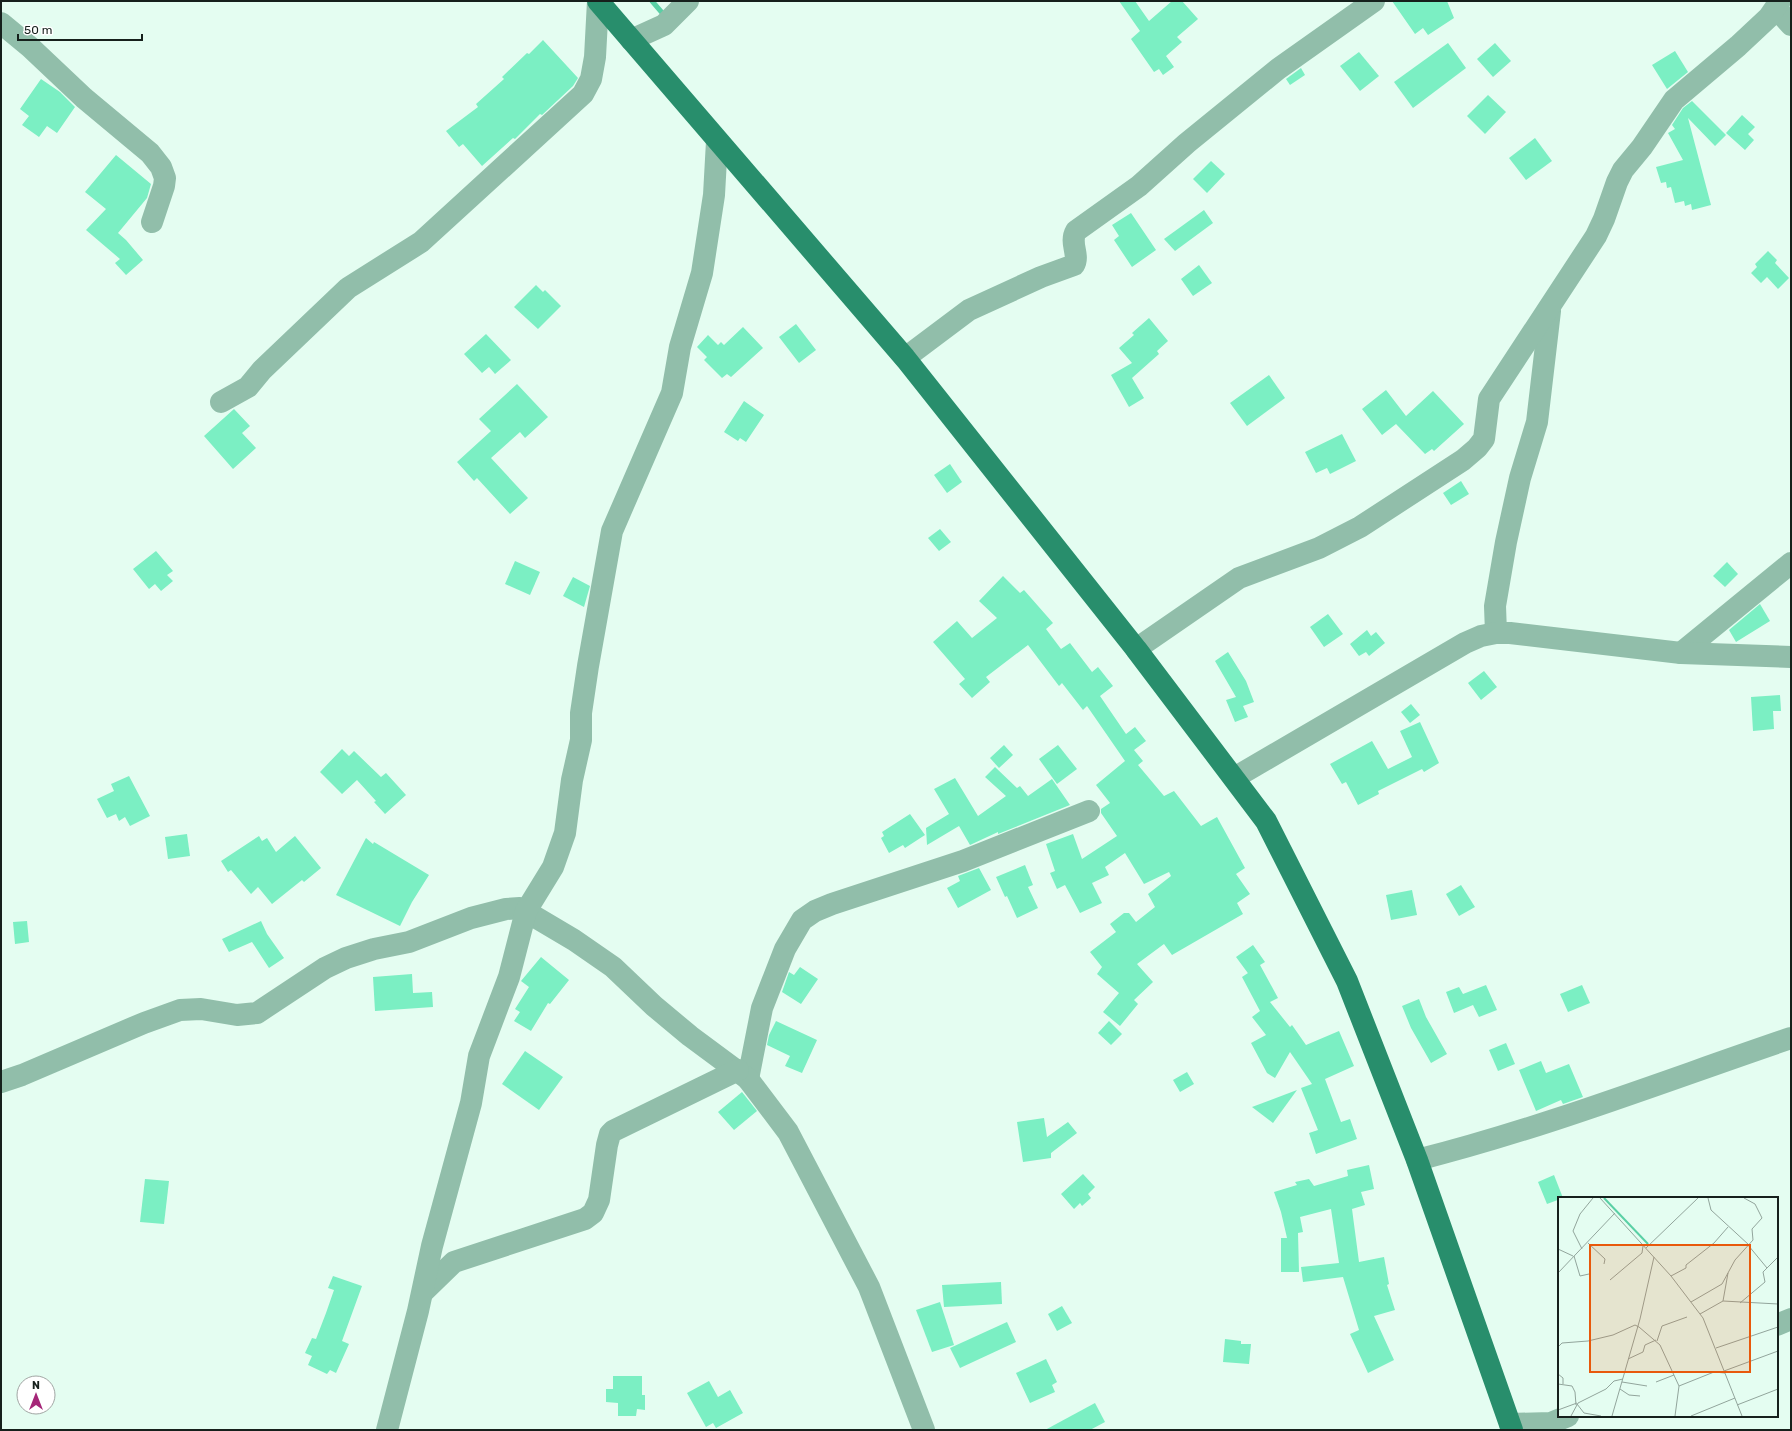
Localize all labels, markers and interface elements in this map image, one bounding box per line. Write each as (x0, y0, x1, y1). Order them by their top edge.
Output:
scale bar (18, 16, 142, 42)
text: 50 m (24, 23, 52, 37)
inset map (1558, 1197, 1778, 1417)
north arrow (16, 1375, 56, 1415)
text: N (32, 1379, 40, 1392)

